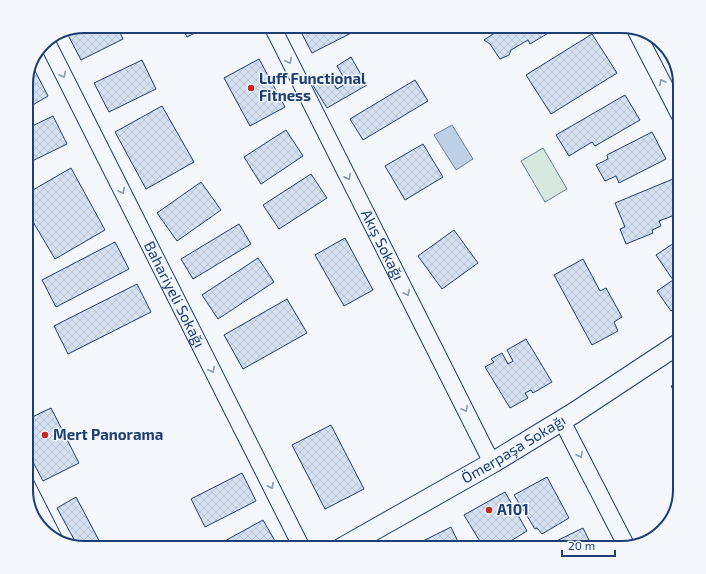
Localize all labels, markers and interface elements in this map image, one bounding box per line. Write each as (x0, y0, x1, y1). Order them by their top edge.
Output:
one-way arrow (285, 57, 292, 64)
place label: Luff Functional Fitness (259, 69, 366, 104)
one-way arrow (58, 71, 66, 79)
one-way arrow (659, 78, 667, 86)
marker: Luff Functional Fitness (246, 83, 256, 93)
one-way arrow (343, 173, 351, 180)
one-way arrow (117, 187, 125, 195)
street label: Akış Sokağı (358, 206, 408, 283)
street label: Bahariyeli Sokağı (141, 238, 209, 350)
one-way arrow (402, 289, 409, 296)
one-way arrow (207, 365, 215, 373)
one-way arrow (460, 405, 468, 412)
street label: Ömerpaşa Sokağı (458, 410, 569, 487)
place label: Mert Panorama (53, 425, 163, 443)
marker: Mert Panorama (40, 430, 50, 440)
one-way arrow (575, 451, 583, 459)
one-way arrow (266, 481, 274, 489)
place label: A101 (497, 500, 529, 518)
marker: A101 (484, 505, 494, 515)
scale bar (562, 532, 615, 558)
text: 20 m (568, 538, 595, 552)

